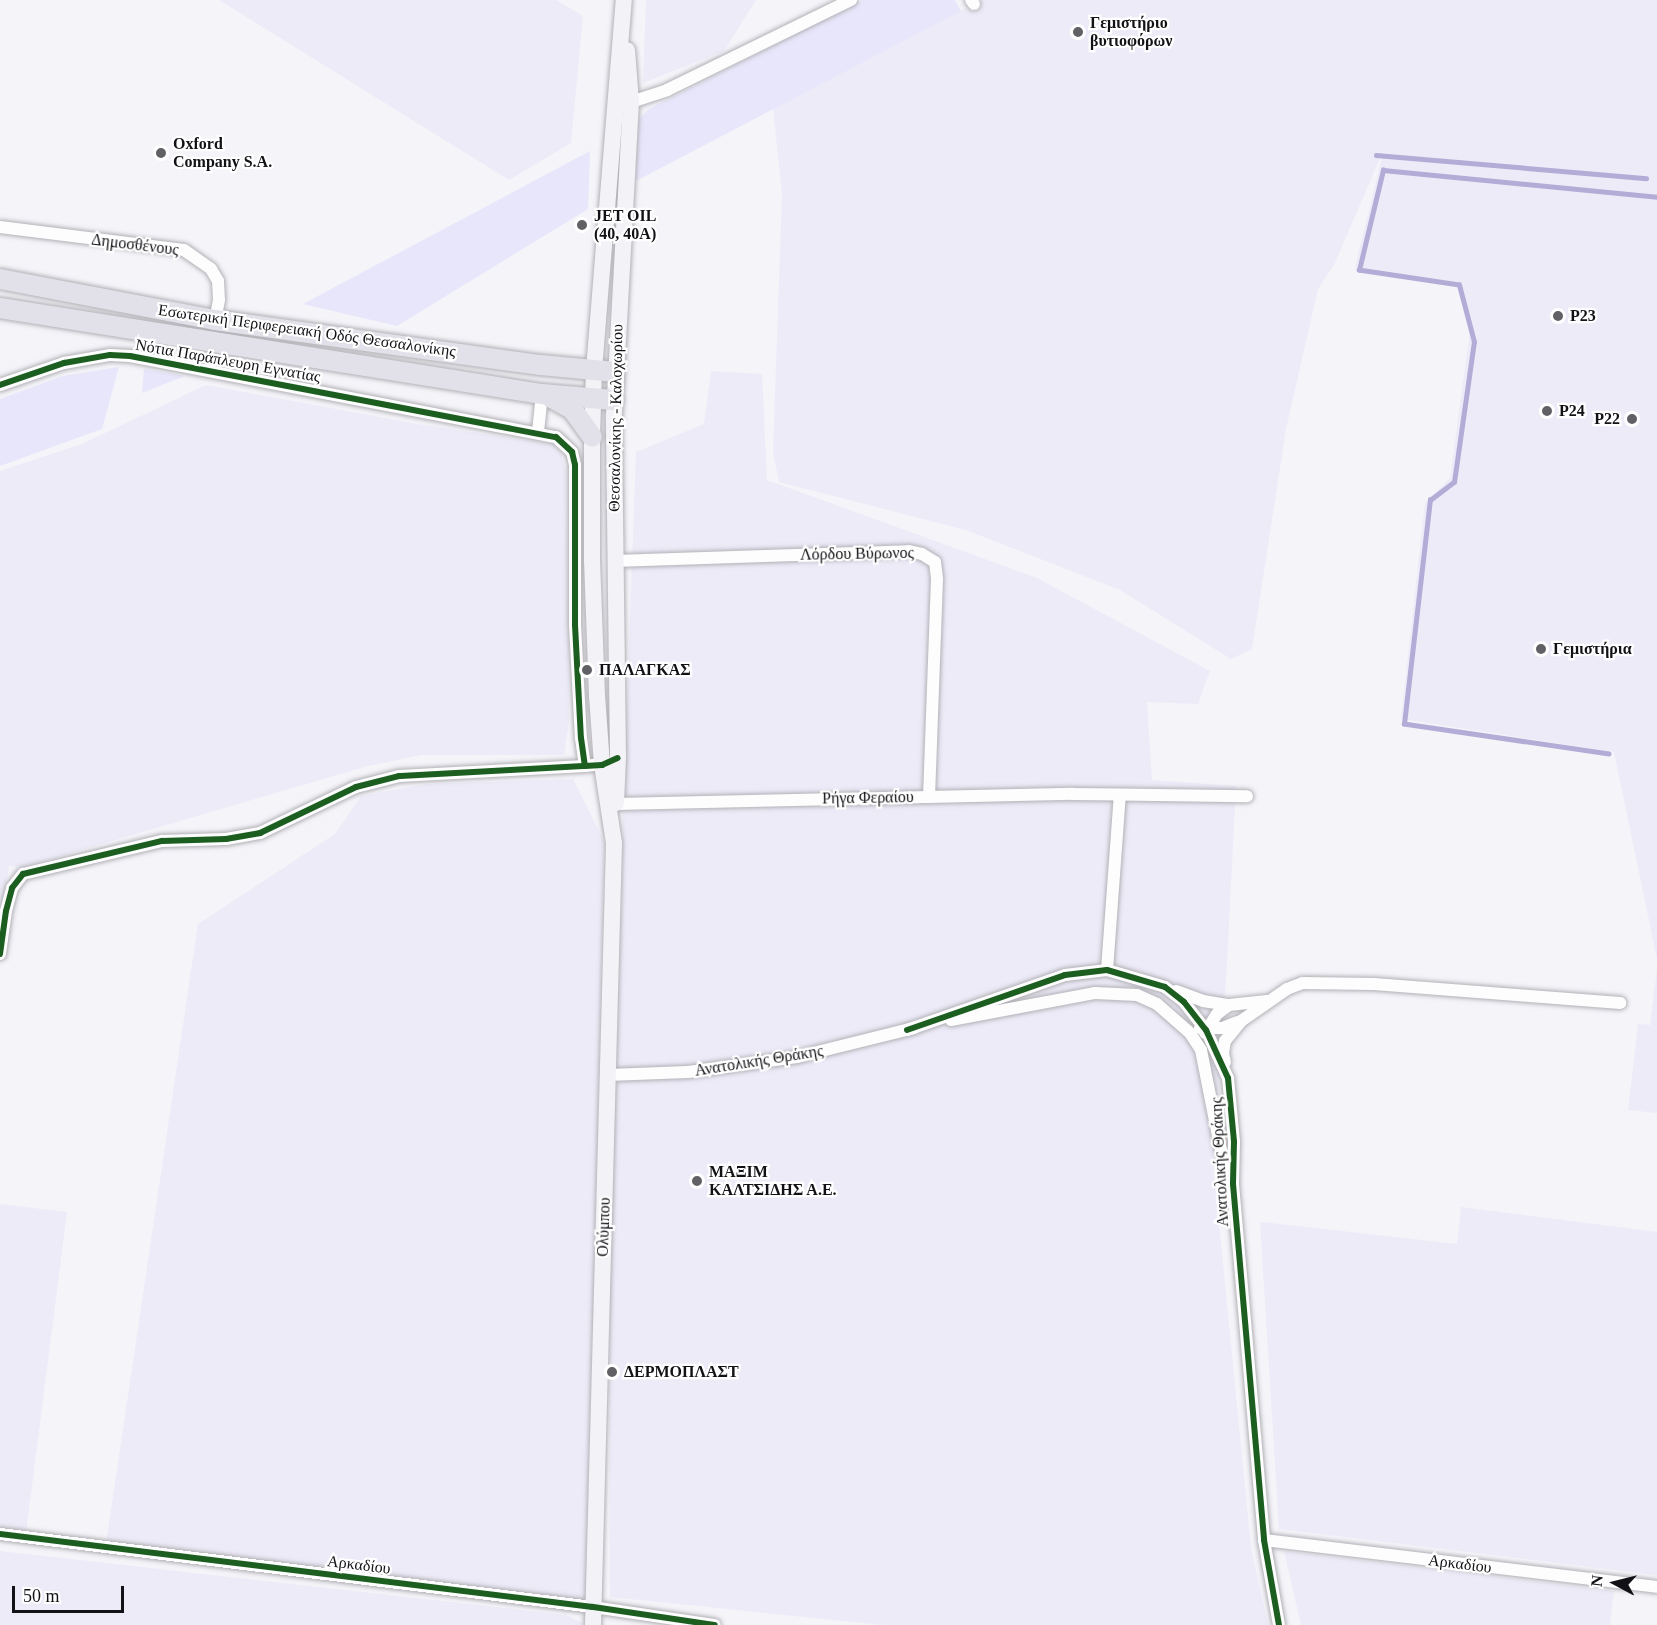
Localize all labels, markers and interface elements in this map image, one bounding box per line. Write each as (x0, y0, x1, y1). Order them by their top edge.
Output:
place label: Γεμιστήριο βυτιοφόρων (1090, 13, 1172, 51)
marker: Γεμιστήριο βυτιοφόρων (1071, 25, 1085, 39)
place label: Oxford Company S.A. (173, 134, 272, 172)
marker: Oxford Company S.A. (154, 146, 168, 160)
place label: JET OIL (40, 40Α) (594, 206, 657, 244)
marker: JET OIL (40, 40Α) (575, 218, 589, 232)
street label: Δημοσθένους (90, 230, 180, 260)
street label: Εσωτερική Περιφερειακή Οδός Θεσσαλονίκης (157, 301, 457, 361)
place label: P23 (1570, 306, 1596, 326)
marker: P23 (1551, 309, 1565, 323)
street label: Θεσσαλονίκης - Καλοχωρίου (605, 324, 627, 512)
street label: Νότια Παράπλευρη Εγνατίας (134, 335, 322, 387)
place label: P24 (1559, 401, 1585, 421)
marker: P24 (1540, 404, 1554, 418)
place label: P22 (1594, 409, 1620, 429)
marker: P22 (1625, 412, 1639, 426)
street label: Λόρδου Βύρωνος (800, 543, 914, 565)
place label: Γεμιστήρια (1553, 639, 1632, 659)
marker: Γεμιστήρια (1534, 642, 1548, 656)
place label: ΠΑΛΑΓΚΑΣ (599, 660, 691, 680)
marker: ΠΑΛΑΓΚΑΣ (580, 663, 594, 677)
street label: Ρήγα Φεραίου (822, 788, 914, 808)
street label: Ανατολικής Θράκης (693, 1041, 825, 1081)
street label: Ανατολικής Θράκης (1207, 1097, 1233, 1227)
place label: ΜΑΞΙΜ ΚΑΛΤΣΙΔΗΣ Α.Ε. (709, 1162, 837, 1200)
marker: ΜΑΞΙΜ ΚΑΛΤΣΙΔΗΣ Α.Ε. (690, 1174, 704, 1188)
street label: Ολύμπου (593, 1197, 615, 1257)
place label: ΔΕΡΜΟΠΛΑΣΤ (624, 1362, 739, 1382)
marker: ΔΕΡΜΟΠΛΑΣΤ (605, 1365, 619, 1379)
street label: Αρκαδίου (1427, 1551, 1493, 1577)
street label: Αρκαδίου (326, 1552, 392, 1578)
north arrow (1585, 1553, 1645, 1613)
scale bar (15, 1574, 128, 1612)
text: N (1587, 1574, 1606, 1588)
text: 50 m (23, 1586, 60, 1606)

